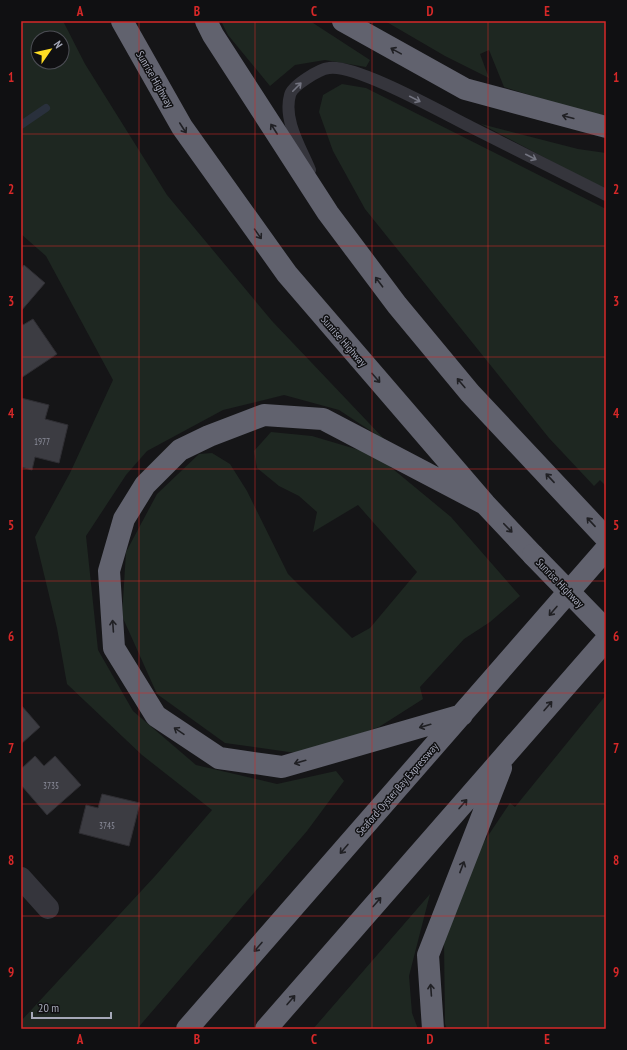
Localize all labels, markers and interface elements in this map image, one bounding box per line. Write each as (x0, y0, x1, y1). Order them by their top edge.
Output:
text: A (76, 3, 84, 20)
text: B (194, 3, 200, 20)
text: C (311, 3, 317, 20)
text: D (427, 3, 434, 20)
text: E (544, 3, 550, 20)
north arrow (30, 30, 70, 70)
text: N (51, 38, 66, 51)
one-way arrow (390, 47, 402, 54)
street label: Sunrise Highway (133, 48, 177, 111)
text: 1 (8, 69, 14, 86)
text: 1 (613, 69, 619, 86)
one-way arrow (292, 82, 302, 92)
one-way arrow (409, 96, 421, 103)
one-way arrow (562, 113, 575, 120)
one-way arrow (179, 122, 187, 133)
one-way arrow (269, 123, 277, 135)
one-way arrow (525, 154, 537, 161)
text: 2 (8, 181, 14, 198)
text: 2 (613, 181, 619, 198)
one-way arrow (254, 228, 262, 239)
one-way arrow (375, 276, 383, 287)
text: 3 (8, 293, 14, 310)
text: 3 (613, 293, 619, 310)
street label: Sunrise Highway (318, 313, 371, 370)
one-way arrow (371, 372, 380, 382)
one-way arrow (457, 377, 466, 388)
text: 4 (8, 405, 15, 422)
text: 4 (613, 405, 620, 422)
house number: 1977 (34, 436, 50, 447)
one-way arrow (545, 473, 555, 483)
text: 5 (8, 517, 14, 534)
one-way arrow (587, 517, 596, 527)
text: 5 (613, 517, 619, 534)
one-way arrow (503, 523, 512, 533)
street label: Sunrise Highway (533, 555, 588, 611)
one-way arrow (548, 605, 557, 616)
one-way arrow (109, 620, 116, 633)
text: 6 (8, 628, 14, 645)
text: 6 (613, 628, 619, 645)
one-way arrow (543, 701, 553, 711)
one-way arrow (418, 723, 431, 730)
one-way arrow (174, 727, 185, 735)
street label: Seaford-Oyster Bay Expressway (353, 739, 442, 838)
text: 7 (8, 740, 14, 757)
text: 7 (613, 740, 619, 757)
one-way arrow (293, 759, 306, 766)
house number: 3735 (43, 780, 59, 791)
one-way arrow (458, 799, 467, 809)
house number: 3745 (99, 820, 115, 831)
one-way arrow (340, 844, 349, 854)
text: 8 (8, 852, 14, 869)
text: 8 (613, 852, 619, 869)
one-way arrow (459, 861, 467, 873)
one-way arrow (372, 897, 382, 907)
one-way arrow (254, 942, 263, 953)
text: 9 (8, 964, 14, 981)
text: 9 (613, 964, 619, 981)
one-way arrow (427, 984, 434, 997)
scale bar (32, 994, 111, 1020)
one-way arrow (287, 994, 296, 1005)
text: 20 m (38, 1000, 59, 1015)
text: A (76, 1031, 84, 1048)
text: B (194, 1031, 200, 1048)
text: C (311, 1031, 317, 1048)
text: D (427, 1031, 434, 1048)
text: E (544, 1031, 550, 1048)

